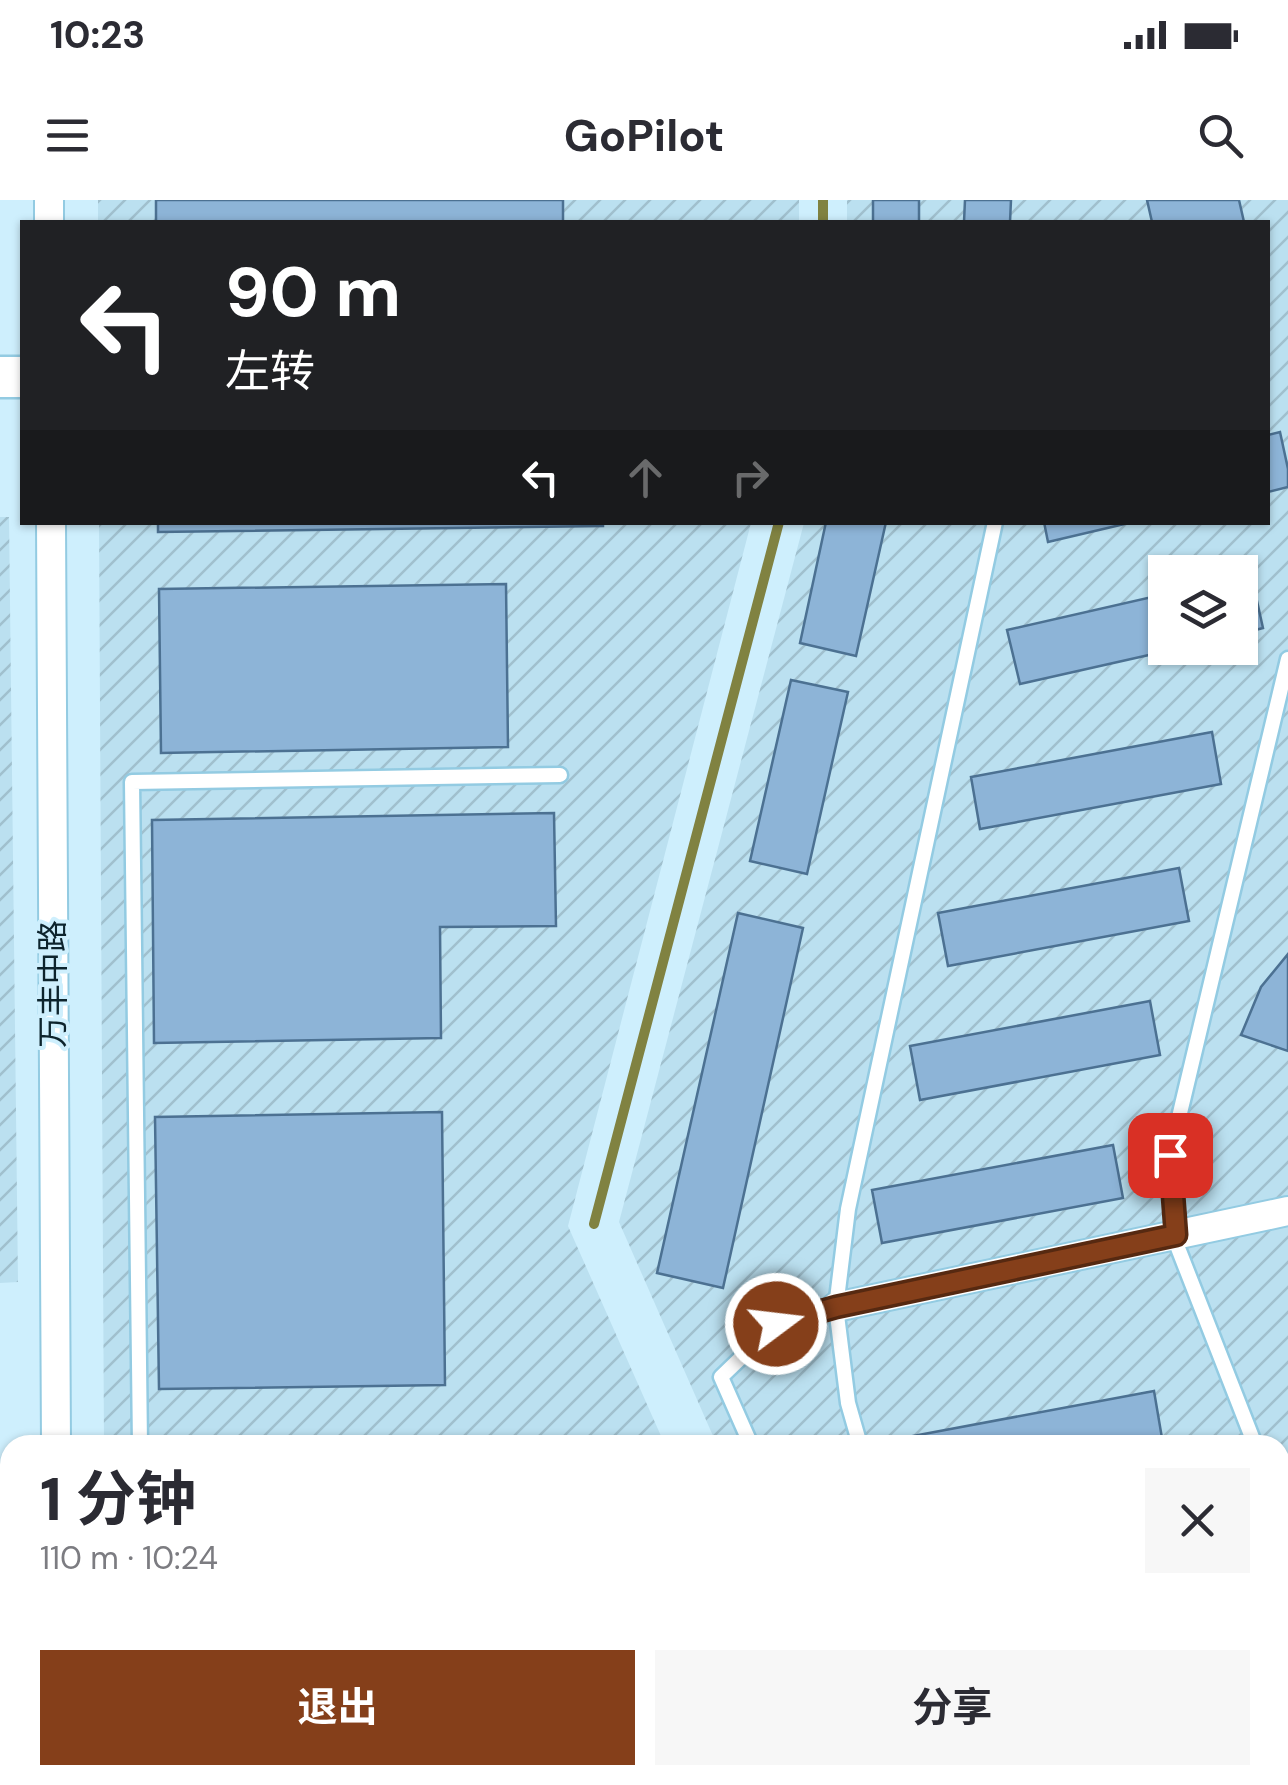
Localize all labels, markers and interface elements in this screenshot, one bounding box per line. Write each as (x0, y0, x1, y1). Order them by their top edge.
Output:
text: 10:23 (50, 10, 145, 60)
text: GoPilot (564, 106, 724, 165)
icon: menu (40, 108, 95, 163)
icon: search (1193, 108, 1248, 163)
text: 90 m (225, 247, 401, 338)
icon: left (60, 260, 190, 390)
text: 左转 (225, 342, 315, 401)
icon: left (513, 450, 568, 505)
icon: ahead (618, 450, 673, 505)
icon: right (723, 450, 778, 505)
map controls (1148, 555, 1258, 665)
button: layers (1148, 555, 1258, 665)
street label: 万丰中路 (32, 920, 74, 1048)
pin (1128, 1113, 1213, 1198)
icon: arrive (1143, 1128, 1198, 1183)
position arrow (724, 1272, 828, 1376)
text: 1 分钟 (40, 1460, 196, 1539)
button: close (1145, 1468, 1250, 1573)
text: 110 m · 10:24 (40, 1537, 218, 1579)
button: 退出 (40, 1650, 635, 1765)
button: 分享 (655, 1650, 1250, 1765)

